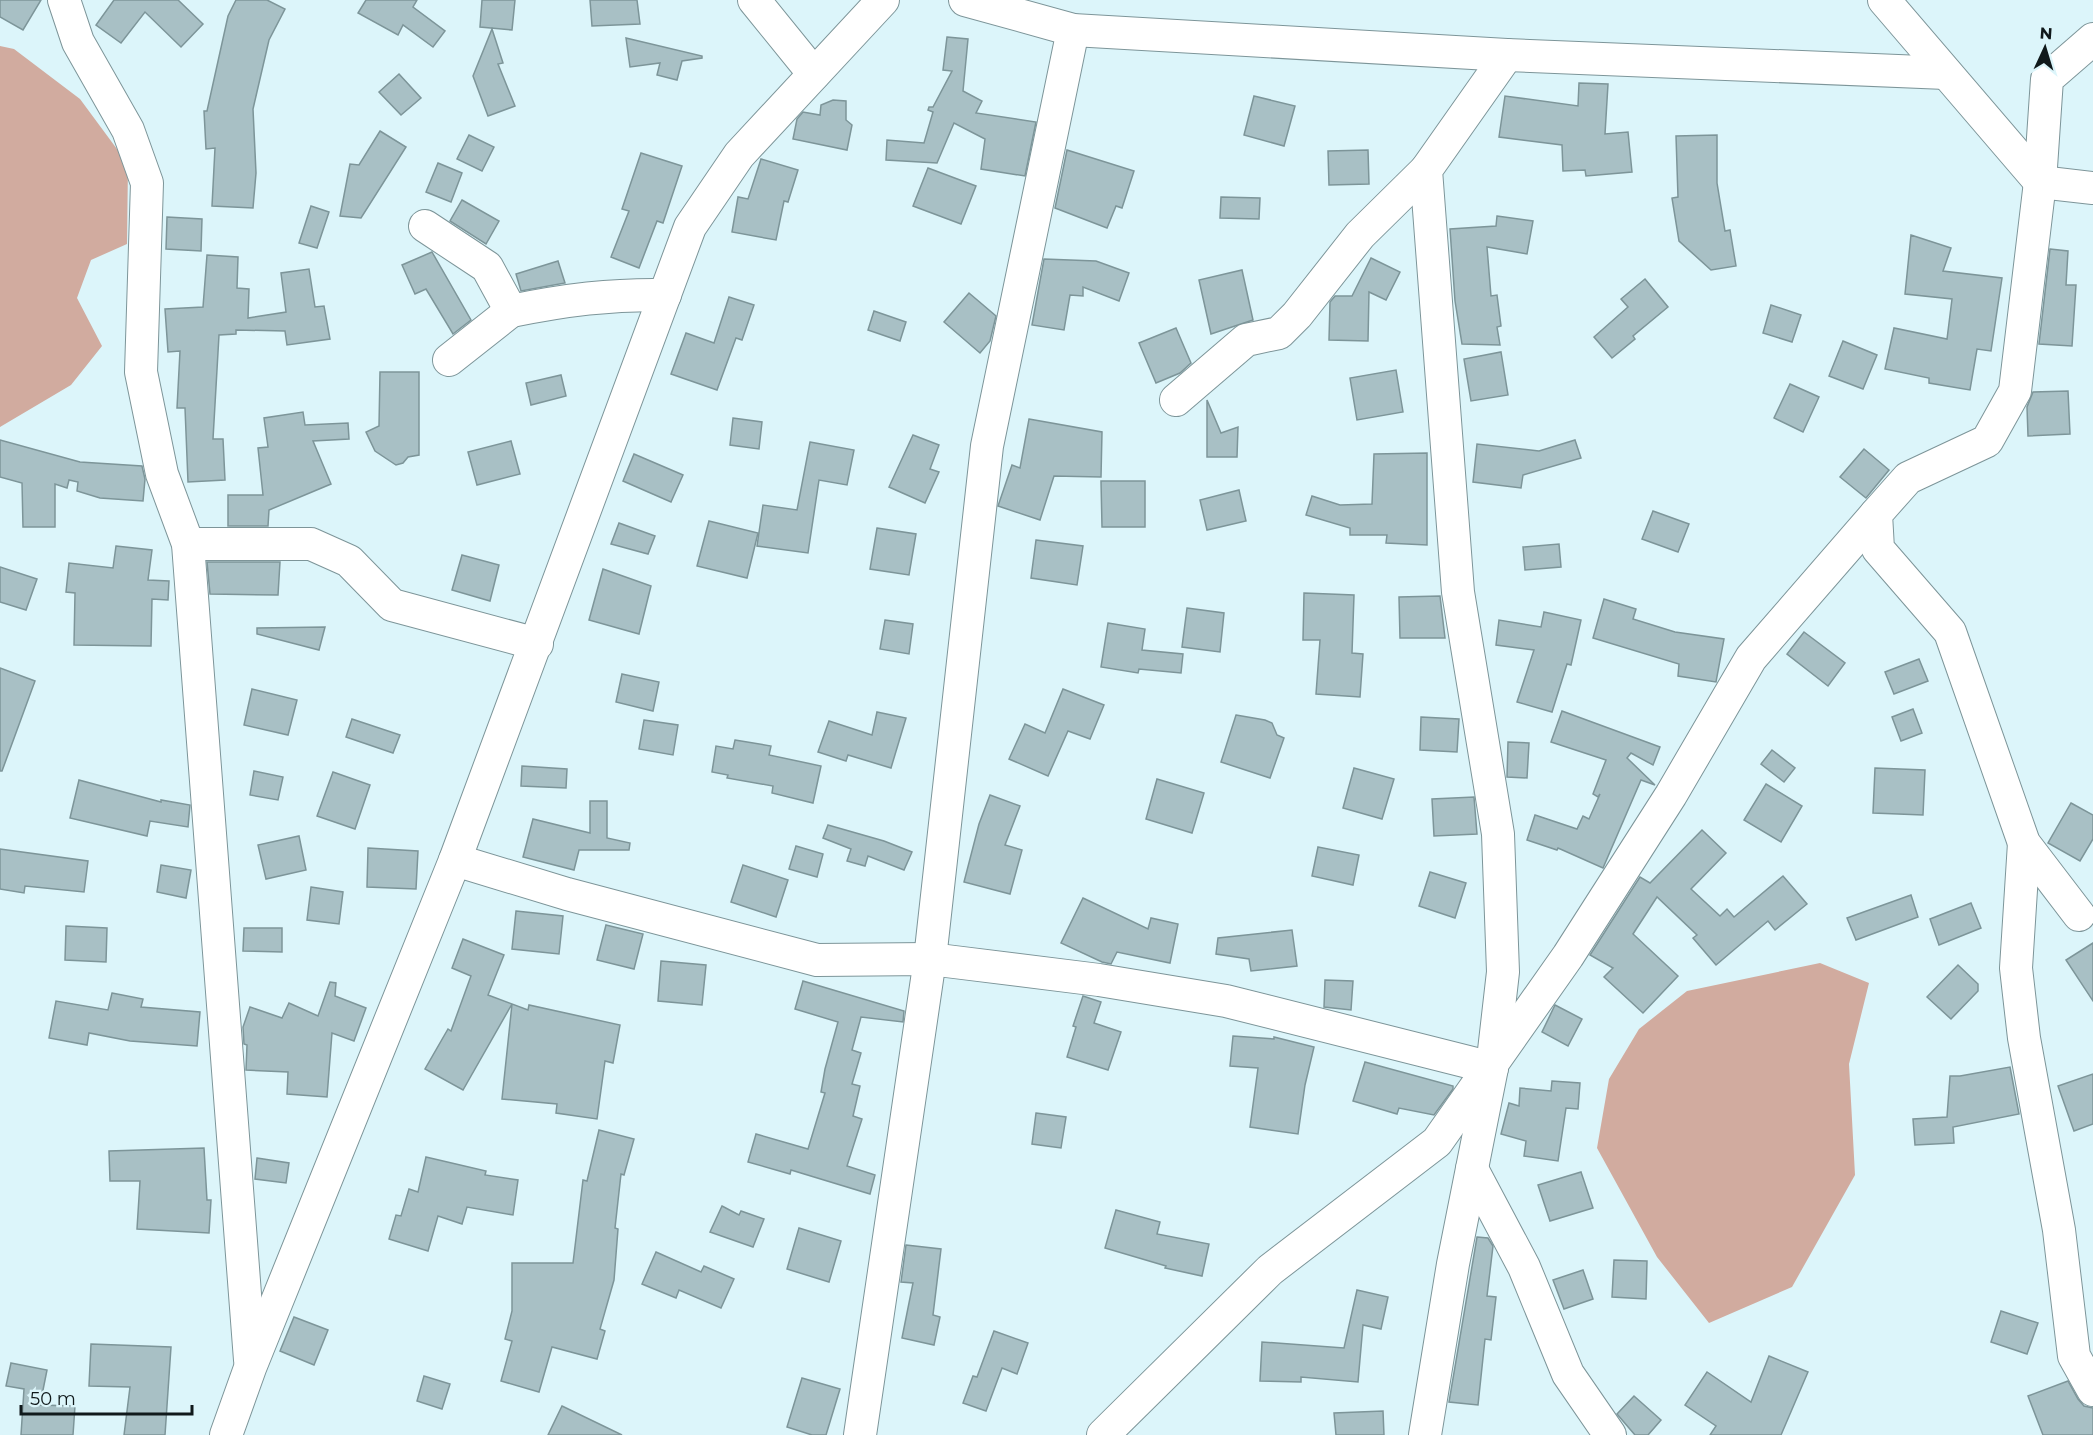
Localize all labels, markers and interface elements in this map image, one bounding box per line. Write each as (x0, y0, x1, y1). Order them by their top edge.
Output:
north arrow (2015, 18, 2075, 78)
text: N (2039, 24, 2053, 43)
scale bar (21, 1378, 192, 1416)
text: 50 m (30, 1388, 76, 1410)

